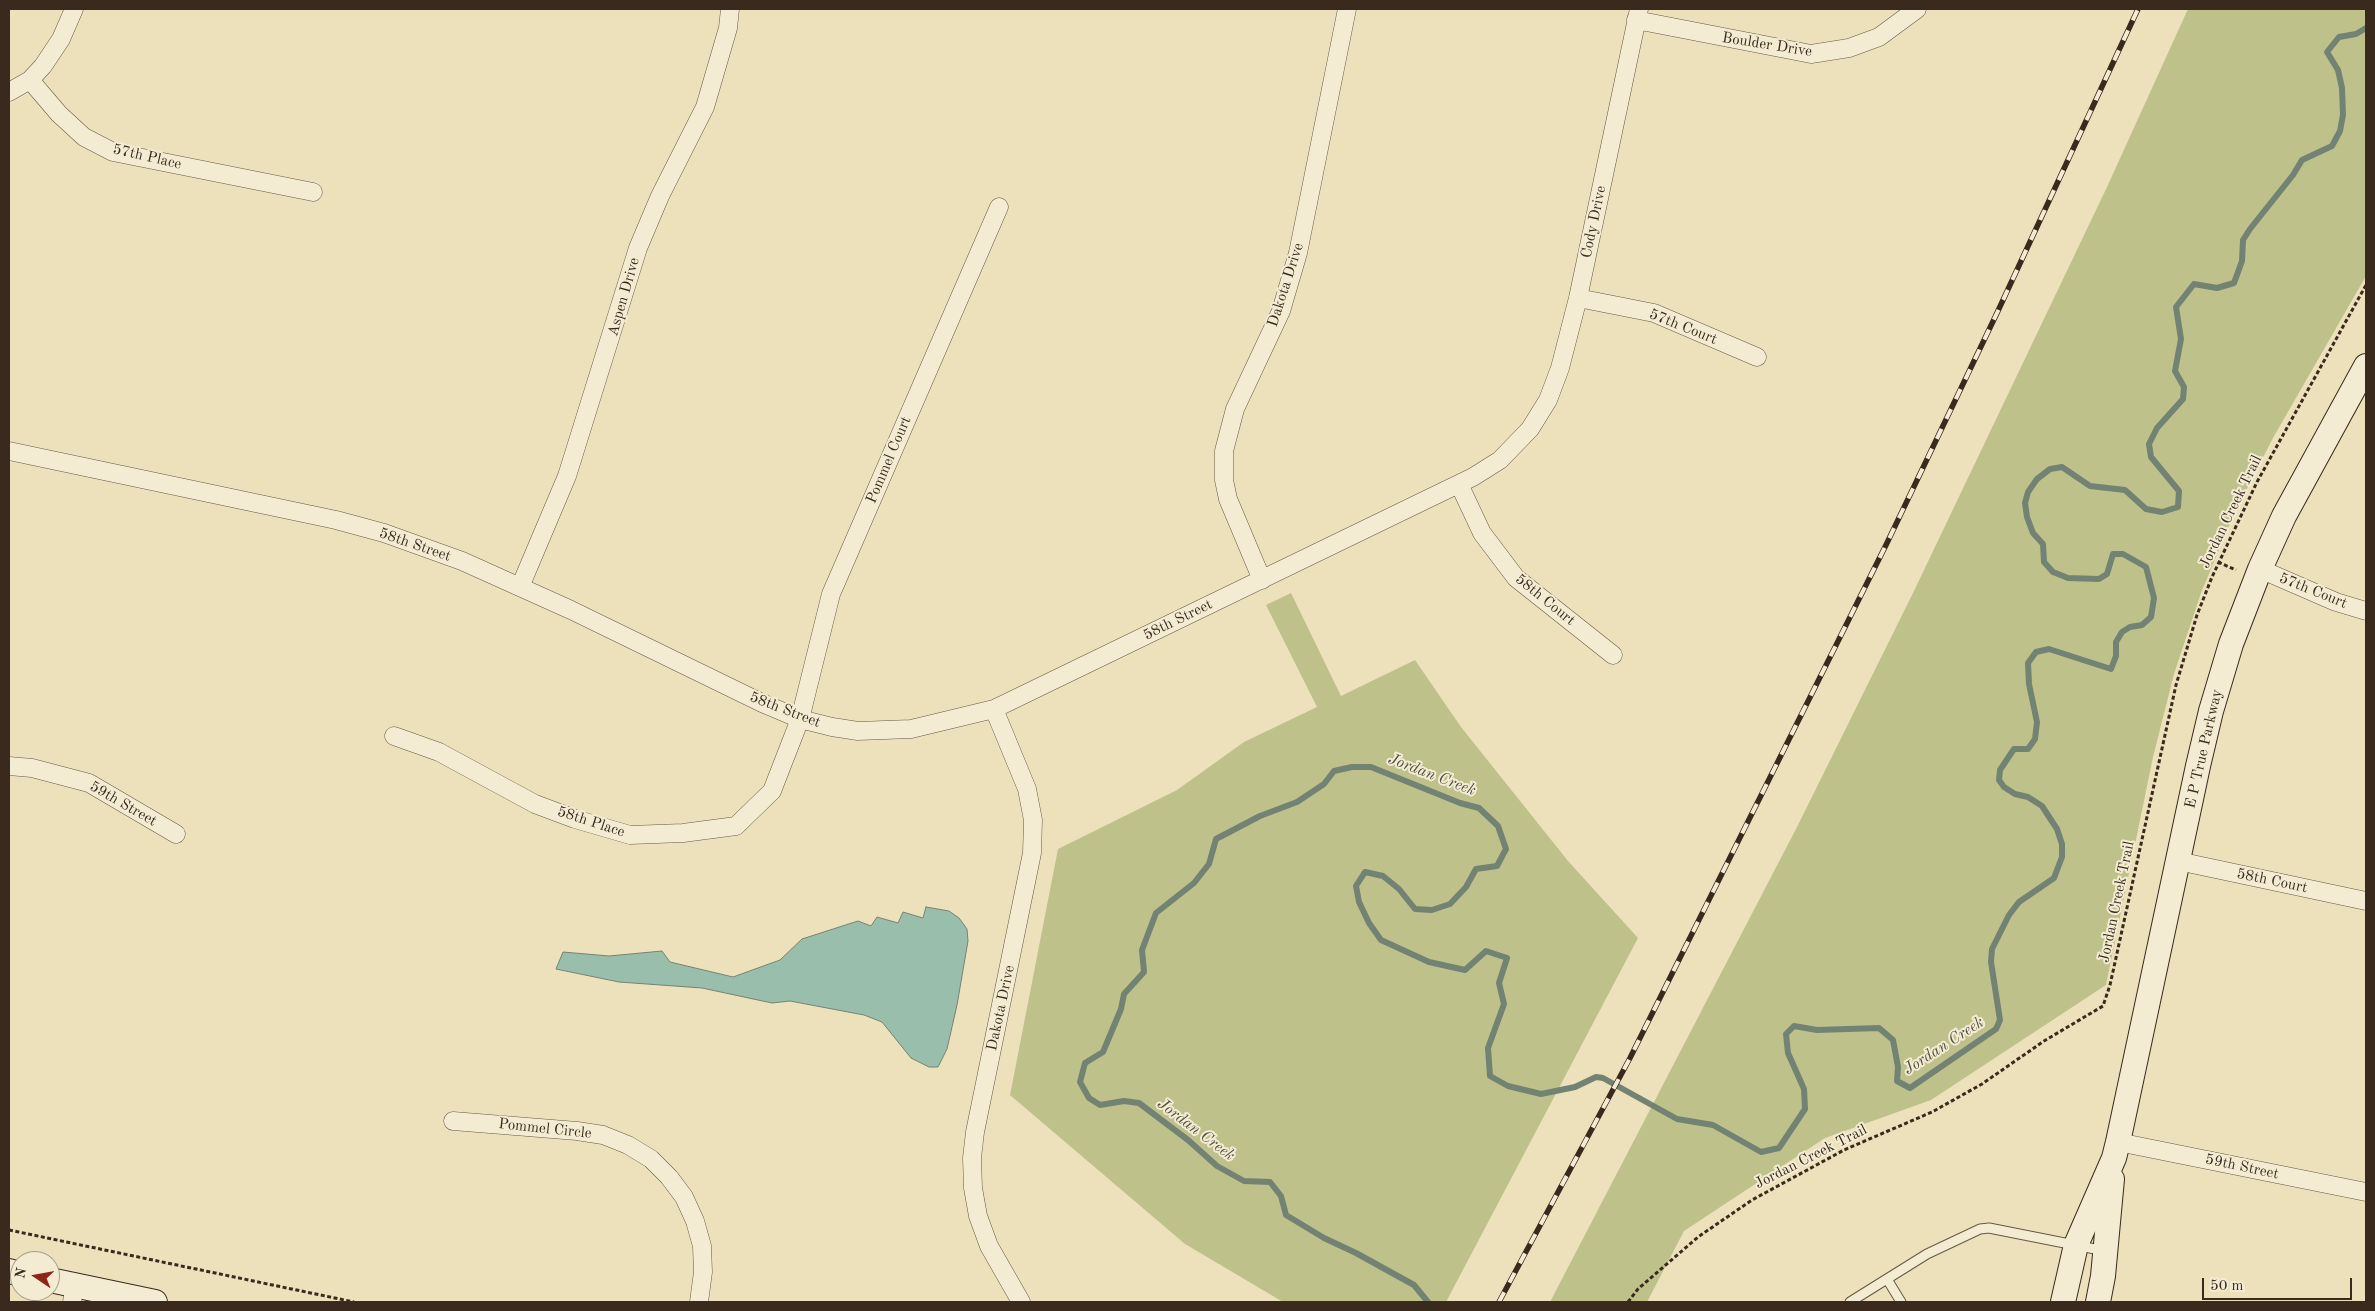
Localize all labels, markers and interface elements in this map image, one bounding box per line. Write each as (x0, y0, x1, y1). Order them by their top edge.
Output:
street label: Boulder Drive (1721, 29, 1813, 61)
street label: 57th Place (111, 140, 183, 174)
street label: Cody Drive (1578, 184, 1610, 260)
street label: Dakota Drive (1264, 241, 1308, 329)
street label: Aspen Drive (604, 256, 644, 338)
street label: 57th Court (1646, 305, 1720, 349)
street label: Pommel Court (863, 414, 915, 506)
street label: Jordan Creek Trail (2196, 453, 2266, 571)
street label: 58th Street (377, 524, 453, 566)
street label: 57th Court (2276, 569, 2350, 613)
street label: 58th Court (1511, 570, 1579, 630)
street label: 58th Street (1140, 596, 1216, 644)
street label: E P True Parkway (2181, 687, 2227, 811)
street label: 58th Street (747, 688, 823, 732)
water label: Jordan Creek (1386, 750, 1478, 800)
street label: 59th Street (86, 778, 160, 830)
street label: 58th Place (555, 803, 627, 841)
street label: Jordan Creek Trail (2095, 840, 2139, 964)
street label: 58th Court (2235, 865, 2309, 897)
street label: Dakota Drive (983, 963, 1019, 1053)
water label: Jordan Creek (1900, 1013, 1988, 1079)
water label: Jordan Creek (1153, 1095, 1239, 1165)
street label: Pommel Circle (498, 1115, 592, 1143)
street label: Jordan Creek Trail (1752, 1121, 1870, 1193)
street label: 59th Street (2204, 1150, 2280, 1184)
north arrow (10, 1251, 60, 1301)
text: N (13, 1266, 29, 1280)
scale bar (2205, 1268, 2355, 1300)
text: 50 m (2210, 1279, 2244, 1294)

